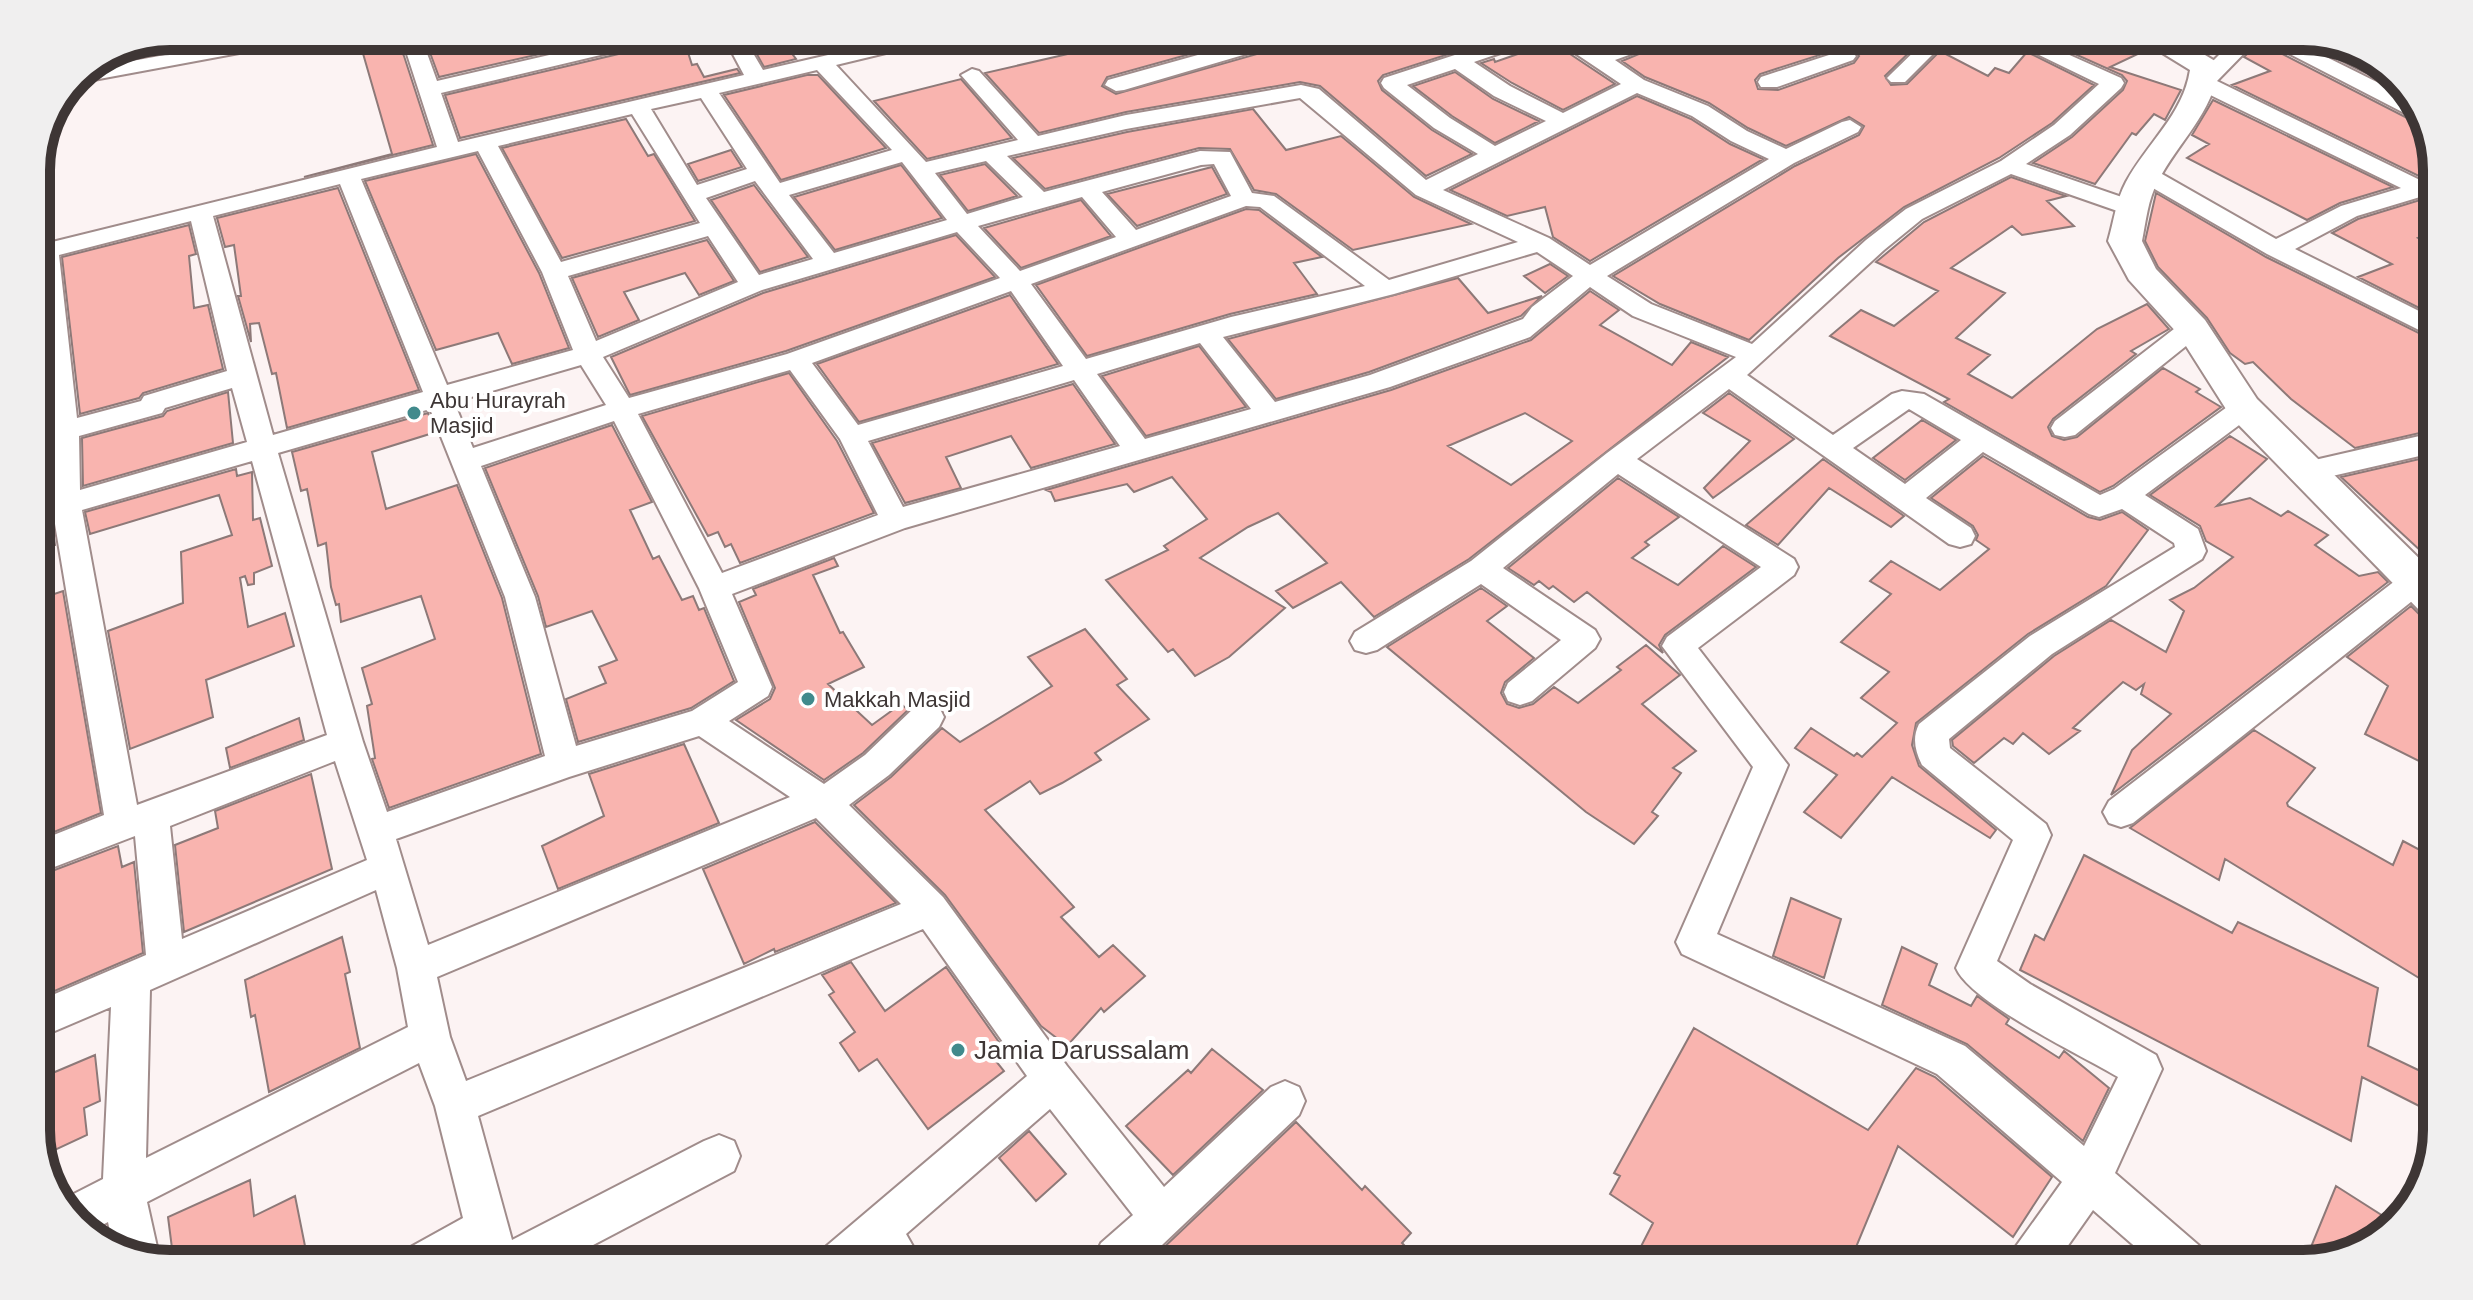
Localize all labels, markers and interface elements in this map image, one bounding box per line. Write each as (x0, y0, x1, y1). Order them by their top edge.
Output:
place label: Abu Hurayrah Masjid (430, 388, 566, 438)
marker: Abu Hurayrah Masjid (405, 404, 423, 422)
place label: Makkah Masjid (824, 687, 971, 712)
marker: Makkah Masjid (799, 690, 817, 708)
place label: Jamia Darussalam (974, 1035, 1189, 1065)
marker: Jamia Darussalam (949, 1041, 967, 1059)

